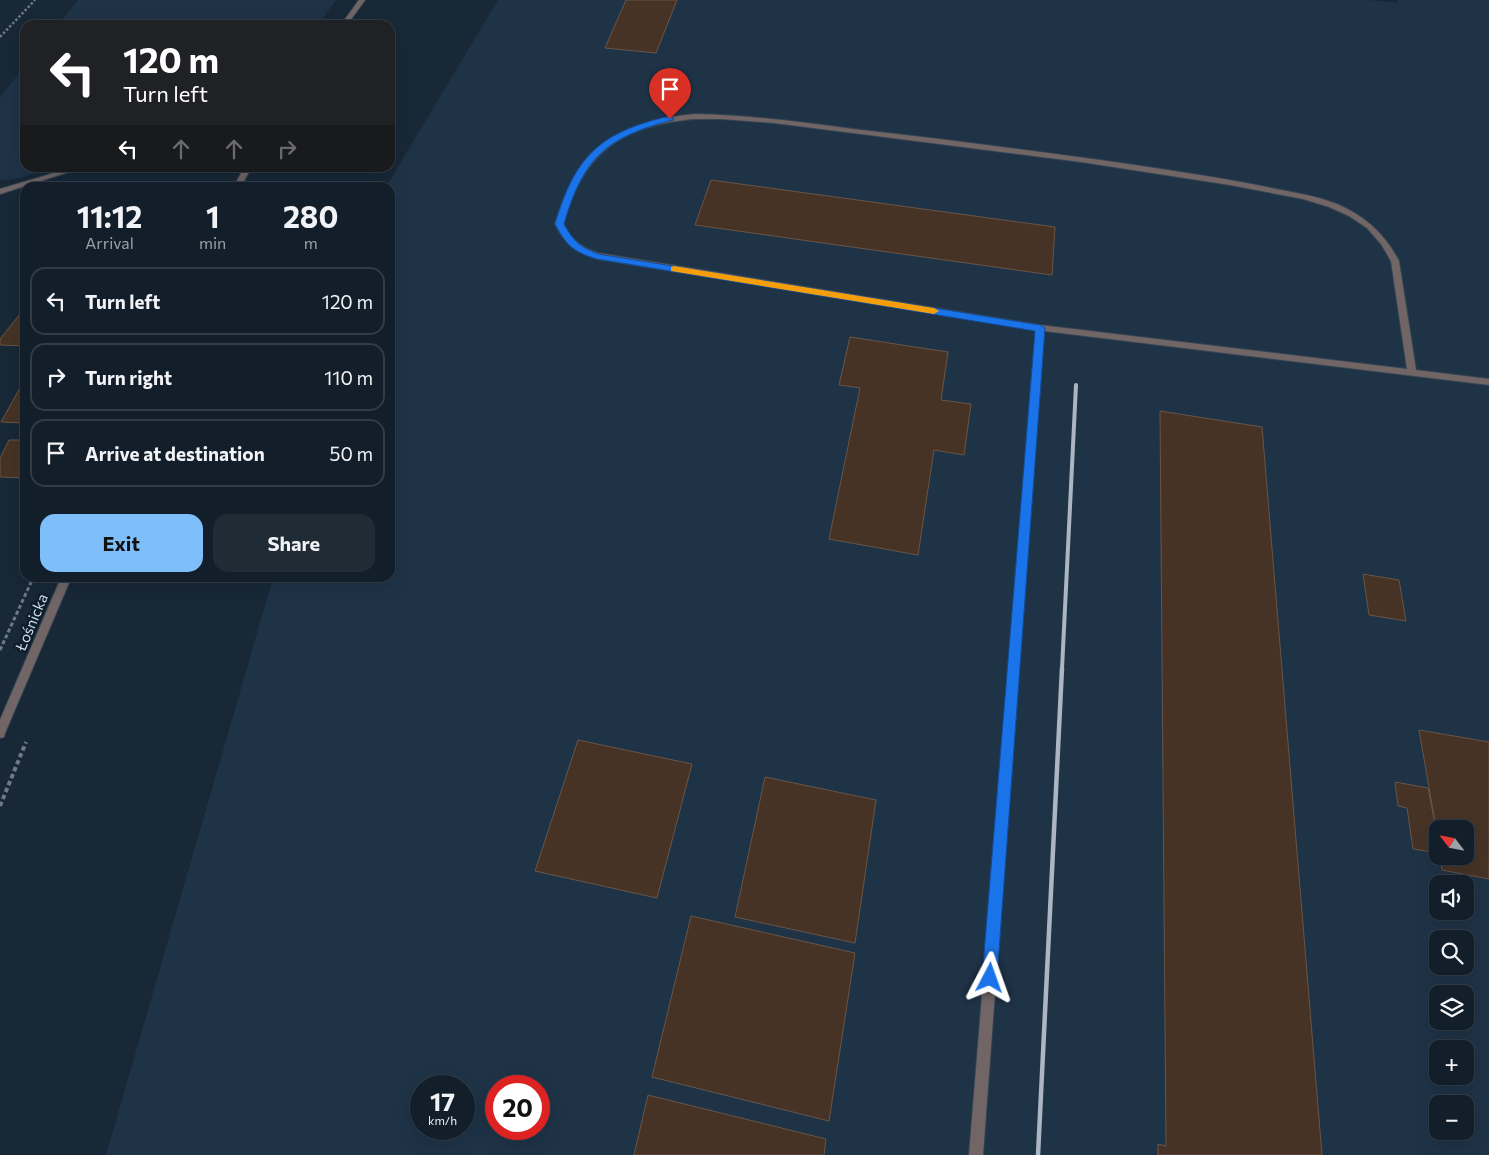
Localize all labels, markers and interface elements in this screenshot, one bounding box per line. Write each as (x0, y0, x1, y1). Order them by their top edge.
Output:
text: 120 m (123, 37, 219, 80)
icon: left (40, 40, 105, 105)
pin (649, 68, 691, 119)
icon: arrive (656, 75, 684, 103)
text: Turn left (123, 80, 208, 107)
icon: left (114, 135, 142, 163)
icon: ahead (167, 135, 195, 163)
icon: ahead (220, 135, 248, 163)
icon: right (273, 135, 301, 163)
text: 11:12 (77, 197, 142, 234)
text: 1 (206, 197, 219, 234)
text: 280 (283, 197, 338, 234)
text: Arrival (85, 233, 134, 252)
text: min (199, 233, 226, 252)
text: m (304, 233, 318, 252)
icon: left (42, 287, 70, 315)
text: Turn left (85, 290, 160, 313)
text: 120 m (322, 290, 373, 313)
icon: right (42, 363, 70, 391)
text: Turn right (85, 366, 172, 389)
text: 110 m (324, 366, 373, 389)
icon: arrive (42, 439, 70, 467)
text: Arrive at destination (85, 442, 265, 465)
text: 50 m (329, 442, 373, 465)
button: Exit (40, 514, 203, 572)
button: Share (213, 514, 375, 572)
street label: Łośnicka (11, 591, 51, 654)
north arrow (1429, 820, 1474, 865)
map controls (1429, 820, 1474, 1140)
button: sound (1429, 875, 1474, 920)
button: search (1429, 930, 1474, 975)
position arrow (963, 951, 1015, 1003)
button: layers (1429, 985, 1474, 1030)
button: + (1429, 1040, 1474, 1085)
speed limit sign: 20 (485, 1075, 550, 1140)
text: 17 (430, 1086, 455, 1116)
button: − (1429, 1095, 1474, 1140)
text: km/h (428, 1113, 457, 1127)

